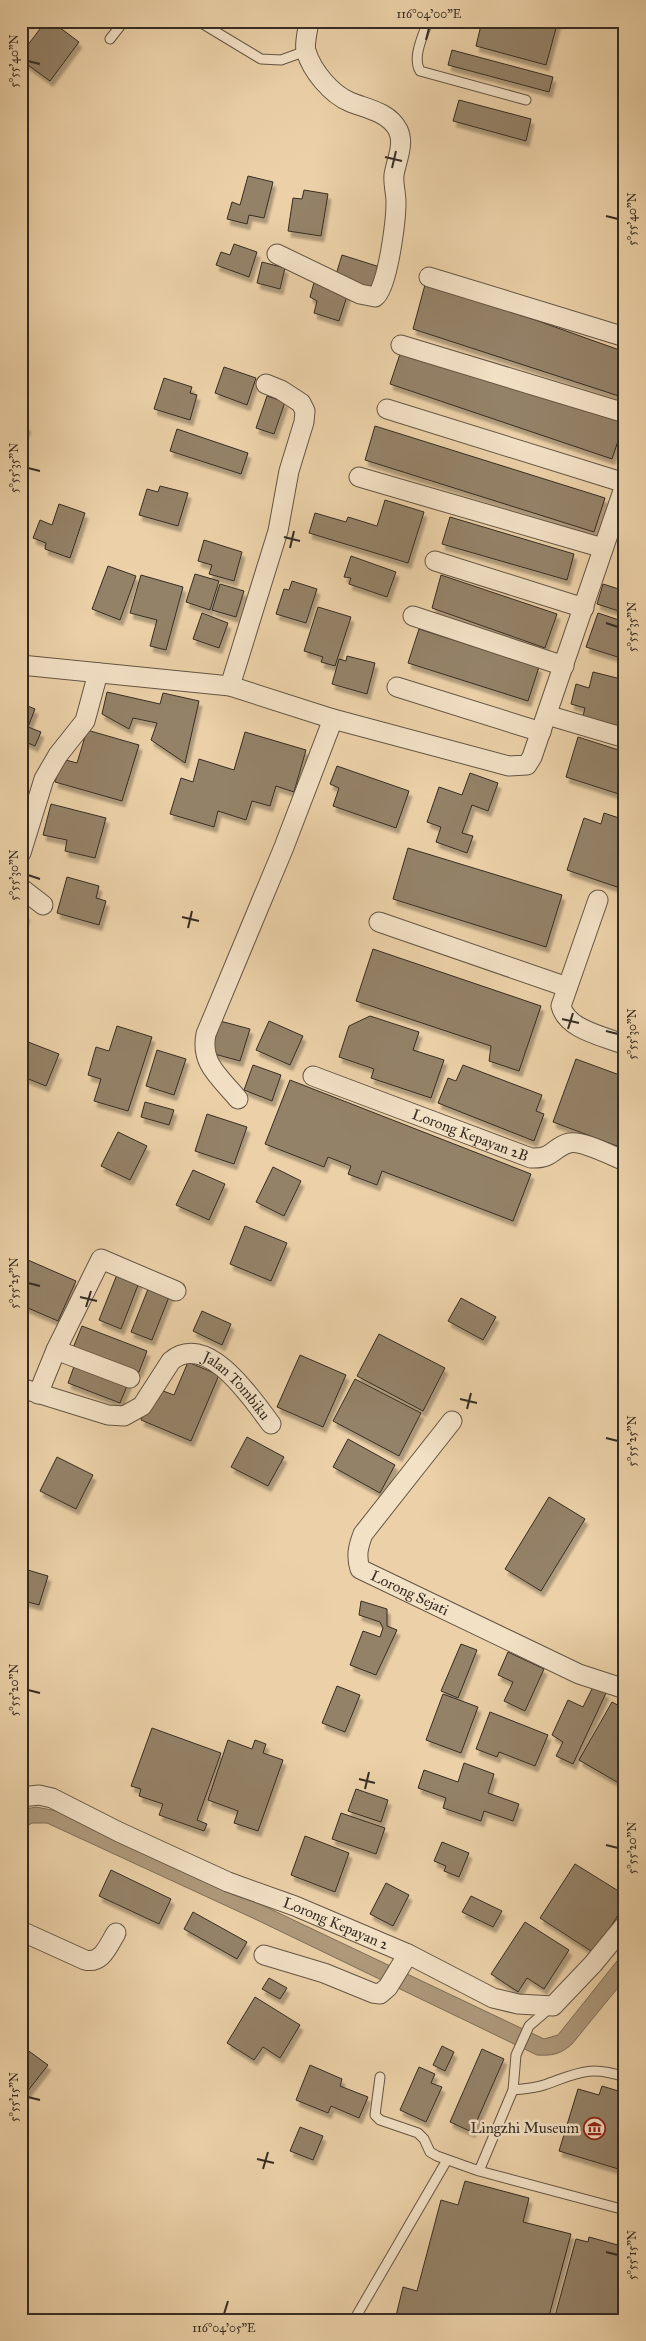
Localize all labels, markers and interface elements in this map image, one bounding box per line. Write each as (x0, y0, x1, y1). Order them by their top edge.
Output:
text: 116°04'00"E (397, 7, 462, 21)
text: 5°55'40"N (7, 34, 21, 88)
text: 5°55'40"N (625, 192, 639, 246)
text: 5°55'35"N (7, 443, 21, 493)
text: 5°55'35"N (625, 602, 639, 652)
text: 5°55'30"N (7, 849, 21, 901)
text: 5°55'30"N (625, 1008, 639, 1060)
street label: Lorong Kepayan 2B (410, 1105, 531, 1165)
text: 5°55'25"N (7, 1257, 21, 1309)
street label: Jalan Tombiku (198, 1347, 274, 1423)
text: 5°55'25"N (625, 1415, 639, 1467)
street label: Lorong Sejati (368, 1566, 452, 1619)
text: 5°55'20"N (7, 1664, 21, 1716)
text: 5°55'20"N (625, 1822, 639, 1874)
street label: Lorong Kepayan 2 (281, 1893, 392, 1954)
text: 5°55'15"N (7, 2072, 21, 2122)
museum icon: Lingzhi Museum (583, 2116, 607, 2140)
place label: Lingzhi Museum (470, 2119, 579, 2137)
text: 5°55'15"N (625, 2230, 639, 2280)
text: 116°04'05"E (192, 2321, 256, 2335)

